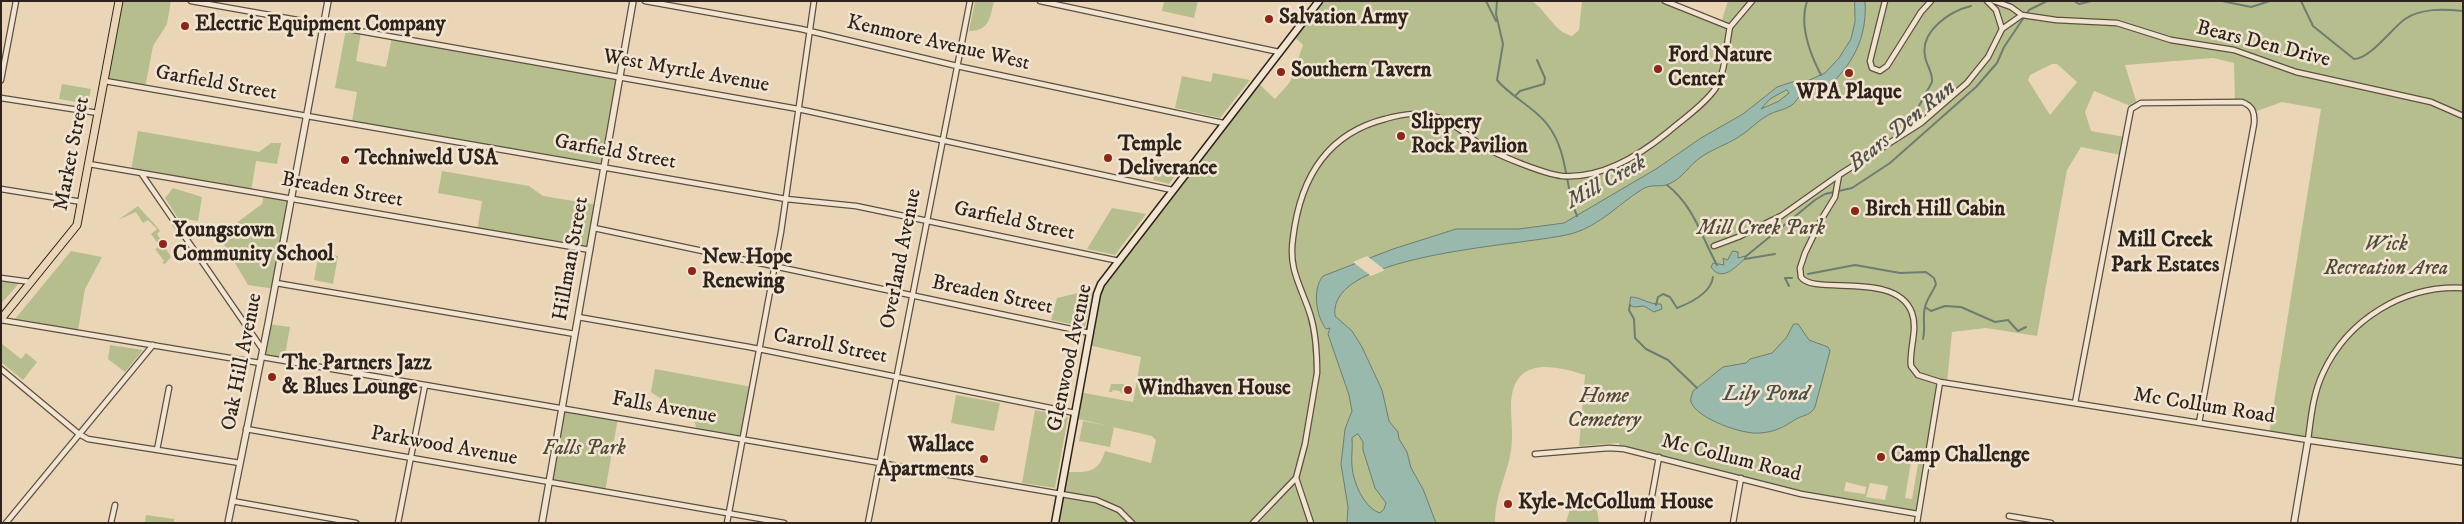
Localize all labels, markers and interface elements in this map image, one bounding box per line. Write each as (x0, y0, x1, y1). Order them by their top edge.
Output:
place label: Salvation Army (1279, 6, 1408, 32)
street label: Kenmore Avenue West (844, 11, 1032, 77)
place label: Electric Equipment Company (195, 13, 445, 39)
marker: Salvation Army (1263, 13, 1275, 25)
street label: Bears Den Drive (2194, 16, 2332, 74)
marker: Electric Equipment Company (179, 20, 191, 32)
place label: Ford Nature Center (1668, 44, 1772, 94)
street label: West Myrtle Avenue (601, 45, 771, 99)
place label: Southern Tavern (1291, 59, 1432, 85)
street label: Garfield Street (153, 61, 279, 107)
marker: Ford Nature Center (1652, 63, 1664, 75)
marker: Southern Tavern (1275, 66, 1287, 78)
marker: WPA Plaque (1843, 67, 1855, 79)
water label: Bears Den Run (1844, 76, 1962, 178)
place label: WPA Plaque (1796, 81, 1902, 107)
street label: Market Street (50, 95, 96, 213)
place label: Slippery Rock Pavilion (1411, 111, 1528, 161)
street label: Garfield Street (552, 130, 678, 176)
marker: Slippery Rock Pavilion (1395, 130, 1407, 142)
place label: Temple Deliverance (1118, 133, 1217, 183)
place label: Techniweld USA (355, 147, 498, 173)
water label: Mill Creek (1562, 150, 1652, 216)
marker: Temple Deliverance (1102, 152, 1114, 164)
marker: Techniweld USA (339, 154, 351, 166)
street label: Breaden Street (279, 168, 405, 214)
street label: Overland Avenue (876, 187, 928, 331)
street label: Hillman Street (549, 195, 595, 323)
street label: Garfield Street (951, 197, 1077, 247)
place label: Birch Hill Cabin (1865, 198, 2005, 224)
marker: Birch Hill Cabin (1849, 205, 1861, 217)
park label: Mill Creek Park (1697, 217, 1825, 243)
place label: Youngstown Community School (173, 219, 334, 269)
district label: Mill Creek Park Estates (2111, 228, 2219, 280)
park label: Wick Recreation Area (2324, 233, 2448, 283)
marker: Youngstown Community School (157, 238, 169, 250)
place label: New Hope Renewing (702, 246, 792, 296)
marker: New Hope Renewing (686, 265, 698, 277)
street label: Breaden Street (929, 271, 1055, 321)
street label: Glenwood Avenue (1043, 282, 1099, 434)
street label: Oak Hill Avenue (217, 291, 269, 433)
street label: Carroll Street (771, 324, 889, 370)
place label: The Partners Jazz & Blues Lounge (282, 352, 432, 402)
marker: The Partners Jazz & Blues Lounge (266, 371, 278, 383)
place label: Windhaven House (1138, 377, 1291, 403)
water label: Lily Pond (1723, 382, 1809, 408)
street label: Mc Collum Road (2131, 383, 2277, 431)
marker: Windhaven House (1122, 384, 1134, 396)
park label: Home Cemetery (1567, 385, 1641, 435)
street label: Falls Avenue (610, 387, 718, 431)
street label: Parkwood Avenue (369, 422, 519, 472)
street label: Mc Collum Road (1659, 429, 1803, 489)
place label: Wallace Apartments (878, 434, 974, 484)
park label: Falls Park (542, 437, 626, 463)
place label: Camp Challenge (1891, 444, 2030, 470)
marker: Camp Challenge (1875, 451, 1887, 463)
marker: Wallace Apartments (978, 453, 990, 465)
place label: Kyle-McCollum House (1518, 491, 1713, 517)
marker: Kyle-McCollum House (1502, 498, 1514, 510)

